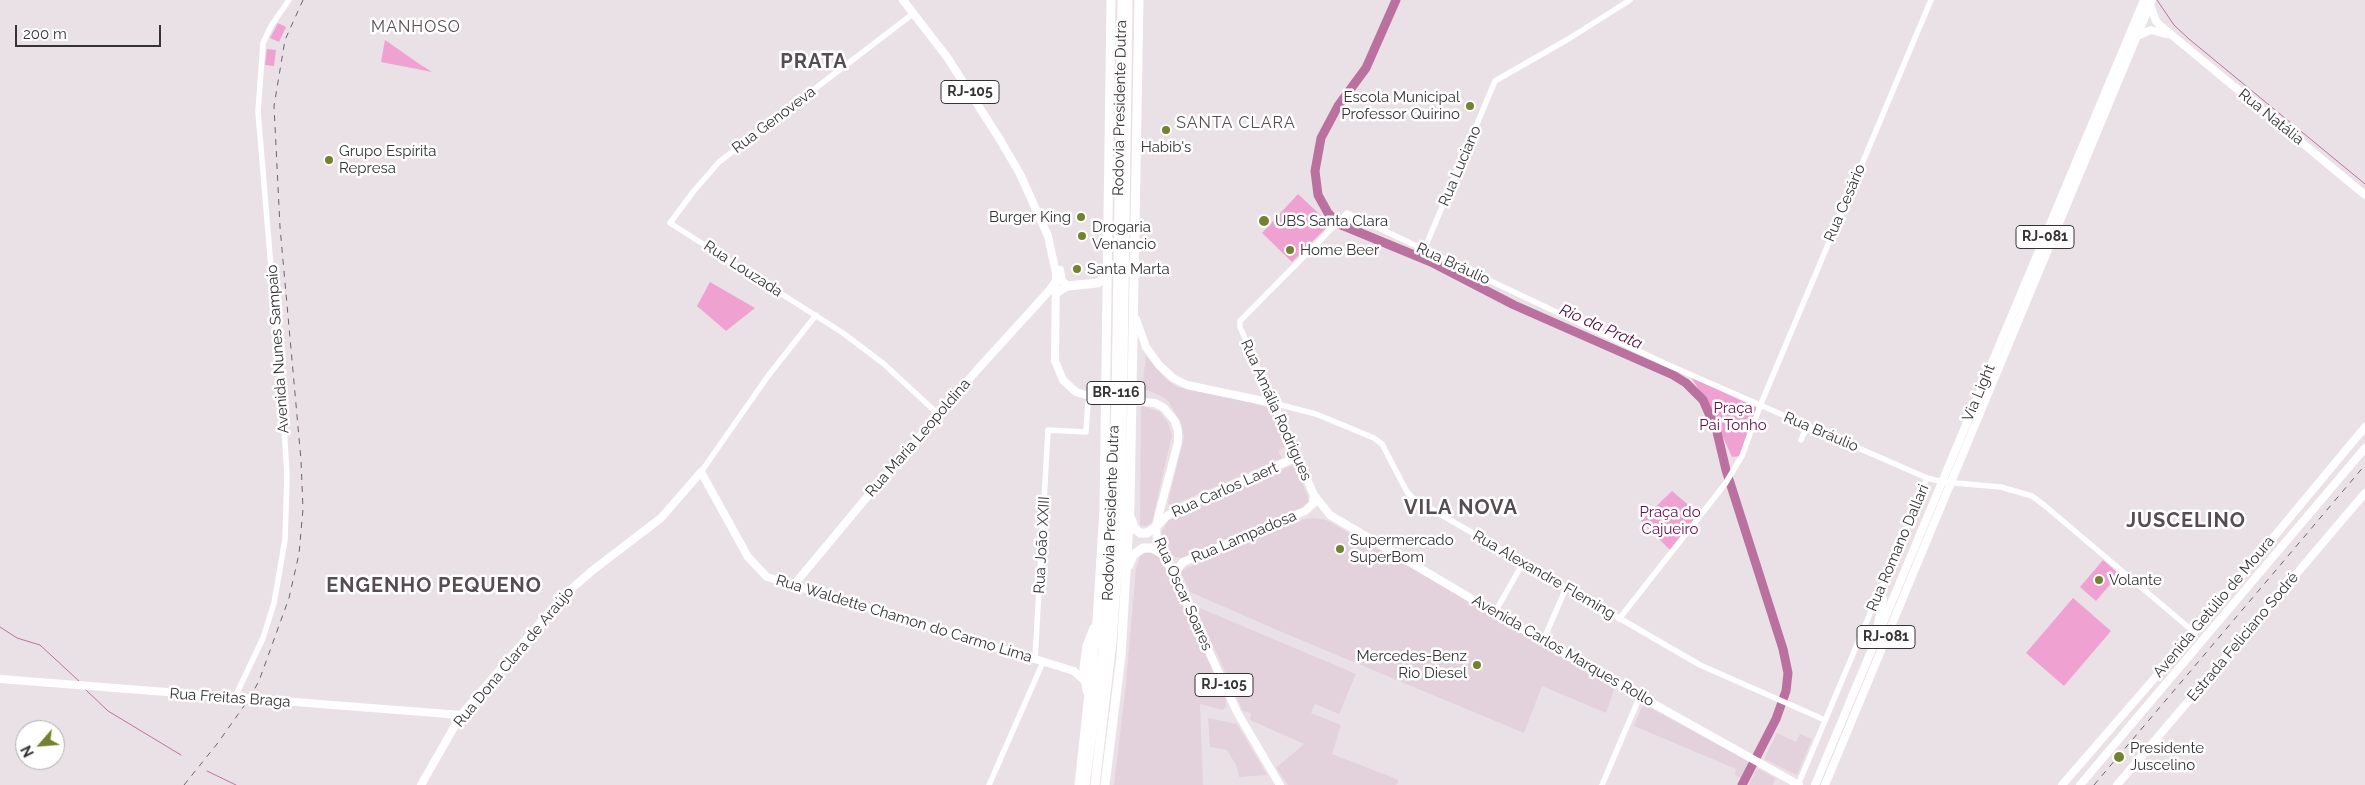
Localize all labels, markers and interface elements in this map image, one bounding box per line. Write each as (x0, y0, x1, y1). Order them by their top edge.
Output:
scale bar (18, 15, 164, 47)
district label: MANHOSO (370, 17, 462, 37)
street label: Rodovia Presidente Dutra (1109, 20, 1131, 196)
text: 200 m (23, 25, 67, 43)
district label: PRATA (780, 50, 848, 74)
road number: RJ-105 (941, 80, 999, 104)
street label: Rua Genoveva (729, 83, 819, 157)
street label: Rua Natália (2235, 85, 2307, 149)
place label: Escola Municipal Professor Quirino (1341, 88, 1460, 123)
marker: Escola Municipal Professor Quirino (1464, 100, 1476, 112)
district label: SANTA CLARA (1175, 113, 1297, 133)
street label: Rua Luciano (1435, 123, 1485, 209)
marker: Habib's (1160, 124, 1172, 136)
place label: Habib's (1141, 138, 1191, 156)
place label: Grupo Espírita Represa (339, 142, 437, 177)
marker: Grupo Espírita Represa (323, 154, 335, 166)
street label: Rua Cesário (1821, 161, 1869, 245)
place label: Burger King (989, 208, 1071, 226)
marker: Burger King (1075, 211, 1087, 223)
place label: UBS Santa Clara (1275, 212, 1388, 230)
marker: UBS Santa Clara (1257, 214, 1271, 228)
place label: Drogaria Venancio (1092, 218, 1156, 253)
road number: RJ-081 (2016, 226, 2074, 248)
marker: Drogaria Venancio (1076, 230, 1088, 242)
street label: Rua Louzada (700, 237, 786, 301)
street label: Rua Bráulio (1413, 239, 1493, 289)
place label: Home Beer (1300, 241, 1379, 259)
marker: Home Beer (1284, 244, 1296, 256)
place label: Santa Marta (1087, 260, 1170, 278)
marker: Santa Marta (1071, 263, 1083, 275)
street label: Avenida Nunes Sampaio (263, 264, 293, 434)
water label: Rio da Prata (1557, 300, 1645, 354)
street label: Rua Amália Rodrigues (1237, 337, 1315, 483)
street label: Via Light (1959, 362, 1999, 424)
street label: Rua Maria Leopoldina (862, 375, 974, 501)
road number: BR-116 (1087, 382, 1145, 404)
park label: Praça Pai Tonho (1699, 399, 1767, 434)
street label: Rua Bráulio (1781, 408, 1861, 456)
street label: Rodovia Presidente Dutra (1099, 425, 1123, 601)
street label: Rua Carlos Laert (1169, 459, 1281, 521)
street label: Rua Romano Dallari (1863, 482, 1933, 614)
street label: Rua João XXIII (1030, 496, 1054, 594)
district label: VILA NOVA (1403, 496, 1519, 520)
park label: Praça do Cajueiro (1639, 503, 1701, 538)
street label: Rua Lampadosa (1189, 507, 1299, 567)
district label: JUSCELINO (2125, 509, 2247, 533)
street label: Rua Alexandre Fleming (1470, 527, 1618, 623)
place label: Supermercado SuperBom (1350, 531, 1454, 566)
street label: Avenida Getúlio de Moura (2149, 533, 2279, 681)
street label: Rua Oscar Soares (1150, 535, 1216, 653)
marker: Supermercado SuperBom (1334, 543, 1346, 555)
street label: Estrada Feliciano Sodré (2184, 569, 2302, 705)
street label: Rua Waldette Chamon do Carmo Lima (774, 571, 1034, 667)
place label: Volante (2109, 571, 2162, 589)
district label: ENGENHO PEQUENO (324, 574, 544, 598)
marker: Volante (2093, 574, 2105, 586)
street label: Rua Dona Clara de Araújo (450, 583, 578, 731)
street label: Avenida Carlos Marques Rollo (1469, 591, 1657, 711)
road number: RJ-081 (1857, 626, 1915, 649)
place label: Mercedes-Benz Rio Diesel (1357, 647, 1467, 682)
marker: Mercedes-Benz Rio Diesel (1471, 659, 1483, 671)
road number: RJ-105 (1195, 674, 1253, 696)
street label: Rua Freitas Braga (169, 685, 291, 711)
north arrow (15, 720, 65, 770)
place label: Presidente Juscelino (2130, 739, 2204, 774)
text: N (18, 743, 37, 760)
marker: Presidente Juscelino (2112, 750, 2126, 764)

